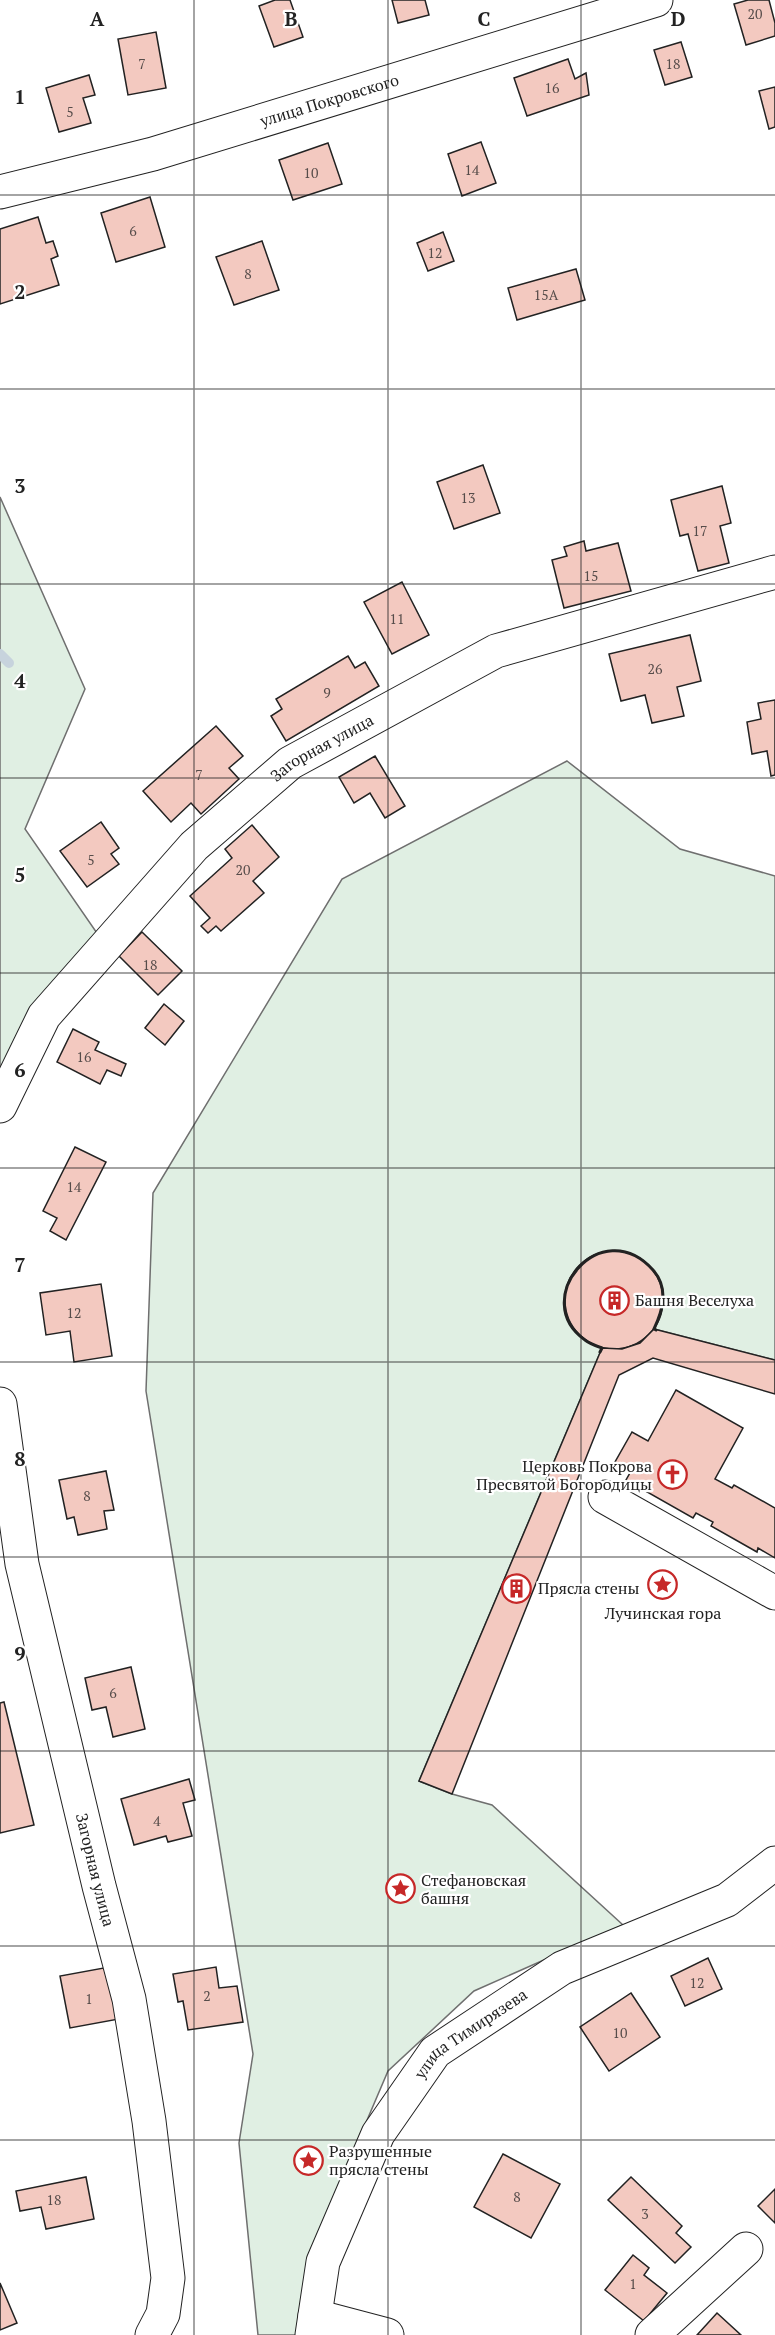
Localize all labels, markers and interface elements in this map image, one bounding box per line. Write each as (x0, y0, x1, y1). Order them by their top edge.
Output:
house number: 20 (748, 4, 762, 23)
text: A (90, 5, 105, 32)
text: B (285, 5, 298, 32)
text: C (477, 5, 491, 32)
text: D (671, 5, 685, 32)
house number: 7 (138, 54, 146, 73)
house number: 18 (666, 54, 680, 73)
street label: улица Покровского (256, 68, 401, 132)
house number: 16 (545, 78, 560, 97)
text: 1 (14, 83, 26, 110)
house number: 5 (66, 102, 74, 121)
house number: 14 (465, 160, 480, 179)
house number: 10 (304, 163, 318, 182)
house number: 6 (129, 221, 137, 240)
house number: 12 (428, 243, 442, 262)
house number: 8 (244, 264, 252, 283)
text: 2 (14, 278, 26, 305)
house number: 15А (534, 285, 559, 304)
text: 3 (14, 472, 26, 499)
house number: 13 (461, 488, 475, 507)
house number: 17 (693, 521, 707, 540)
house number: 15 (584, 566, 598, 585)
house number: 11 (390, 609, 404, 628)
house number: 26 (648, 659, 663, 678)
text: 4 (14, 667, 26, 694)
house number: 9 (323, 683, 331, 702)
street label: Загорная улица (265, 709, 377, 786)
house number: 7 (195, 765, 203, 784)
house number: 5 (87, 850, 95, 869)
house number: 20 (236, 860, 250, 879)
text: 5 (14, 861, 26, 888)
house number: 18 (143, 955, 157, 974)
house number: 16 (77, 1047, 92, 1066)
text: 6 (14, 1056, 26, 1083)
house number: 14 (67, 1177, 82, 1196)
text: 7 (14, 1251, 26, 1278)
building icon: Башня Веселуха (598, 1284, 630, 1316)
place label: Башня Веселуха (635, 1289, 754, 1311)
house number: 12 (67, 1303, 81, 1322)
text: 8 (14, 1445, 26, 1472)
place label: Церковь Покрова Пресвятой Богородицы (476, 1455, 652, 1495)
church icon: Церковь Покрова Пресвятой Богородицы (657, 1459, 689, 1491)
house number: 8 (83, 1486, 91, 1505)
place icon: Лучинская гора (647, 1569, 679, 1601)
building icon: Прясла стены (501, 1572, 533, 1604)
place label: Прясла стены (538, 1577, 640, 1599)
place label: Лучинская гора (604, 1602, 721, 1624)
text: 9 (14, 1640, 26, 1667)
house number: 6 (109, 1683, 117, 1702)
street label: Загорная улица (71, 1811, 120, 1929)
house number: 4 (153, 1811, 161, 1830)
place label: Стефановская башня (421, 1869, 526, 1909)
place icon: Стефановская башня (384, 1873, 416, 1905)
house number: 12 (690, 1973, 704, 1992)
street label: улица Тимирязева (408, 1983, 531, 2084)
house number: 2 (203, 1986, 211, 2005)
house number: 1 (85, 1989, 93, 2008)
house number: 10 (613, 2023, 627, 2042)
place label: Разрушенные прясла стены (329, 2140, 432, 2180)
place icon: Разрушенные прясла стены (292, 2144, 324, 2176)
house number: 8 (513, 2187, 521, 2206)
house number: 18 (47, 2190, 61, 2209)
house number: 3 (641, 2204, 649, 2223)
house number: 1 (629, 2274, 637, 2293)

